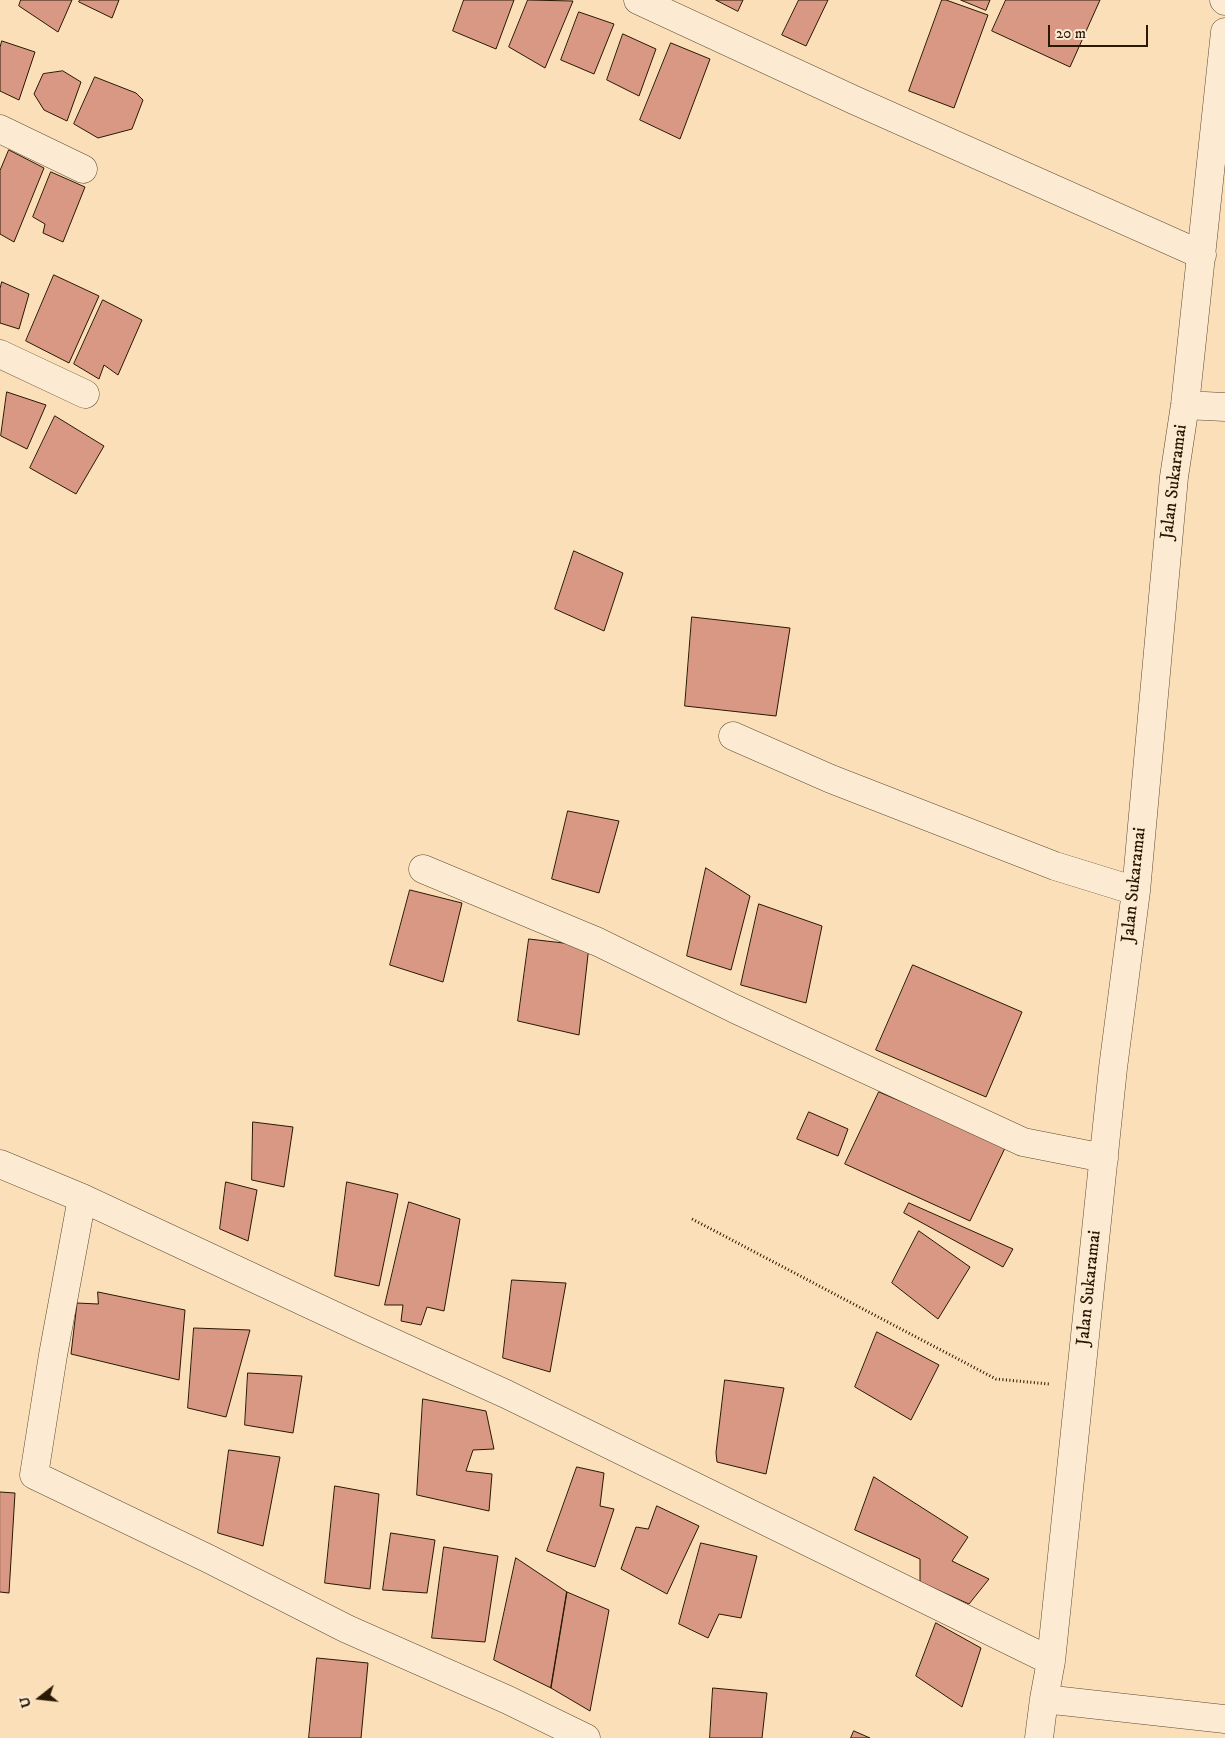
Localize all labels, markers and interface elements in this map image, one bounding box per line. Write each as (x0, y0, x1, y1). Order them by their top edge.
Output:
scale bar (1050, 15, 1150, 47)
text: 20 m (1056, 24, 1086, 43)
street label: Jalan Sukaramai (1157, 423, 1193, 541)
street label: Jalan Sukaramai (1118, 826, 1152, 944)
street label: Jalan Sukaramai (1073, 1229, 1107, 1347)
north arrow (15, 1673, 65, 1723)
text: U (15, 1694, 36, 1710)

